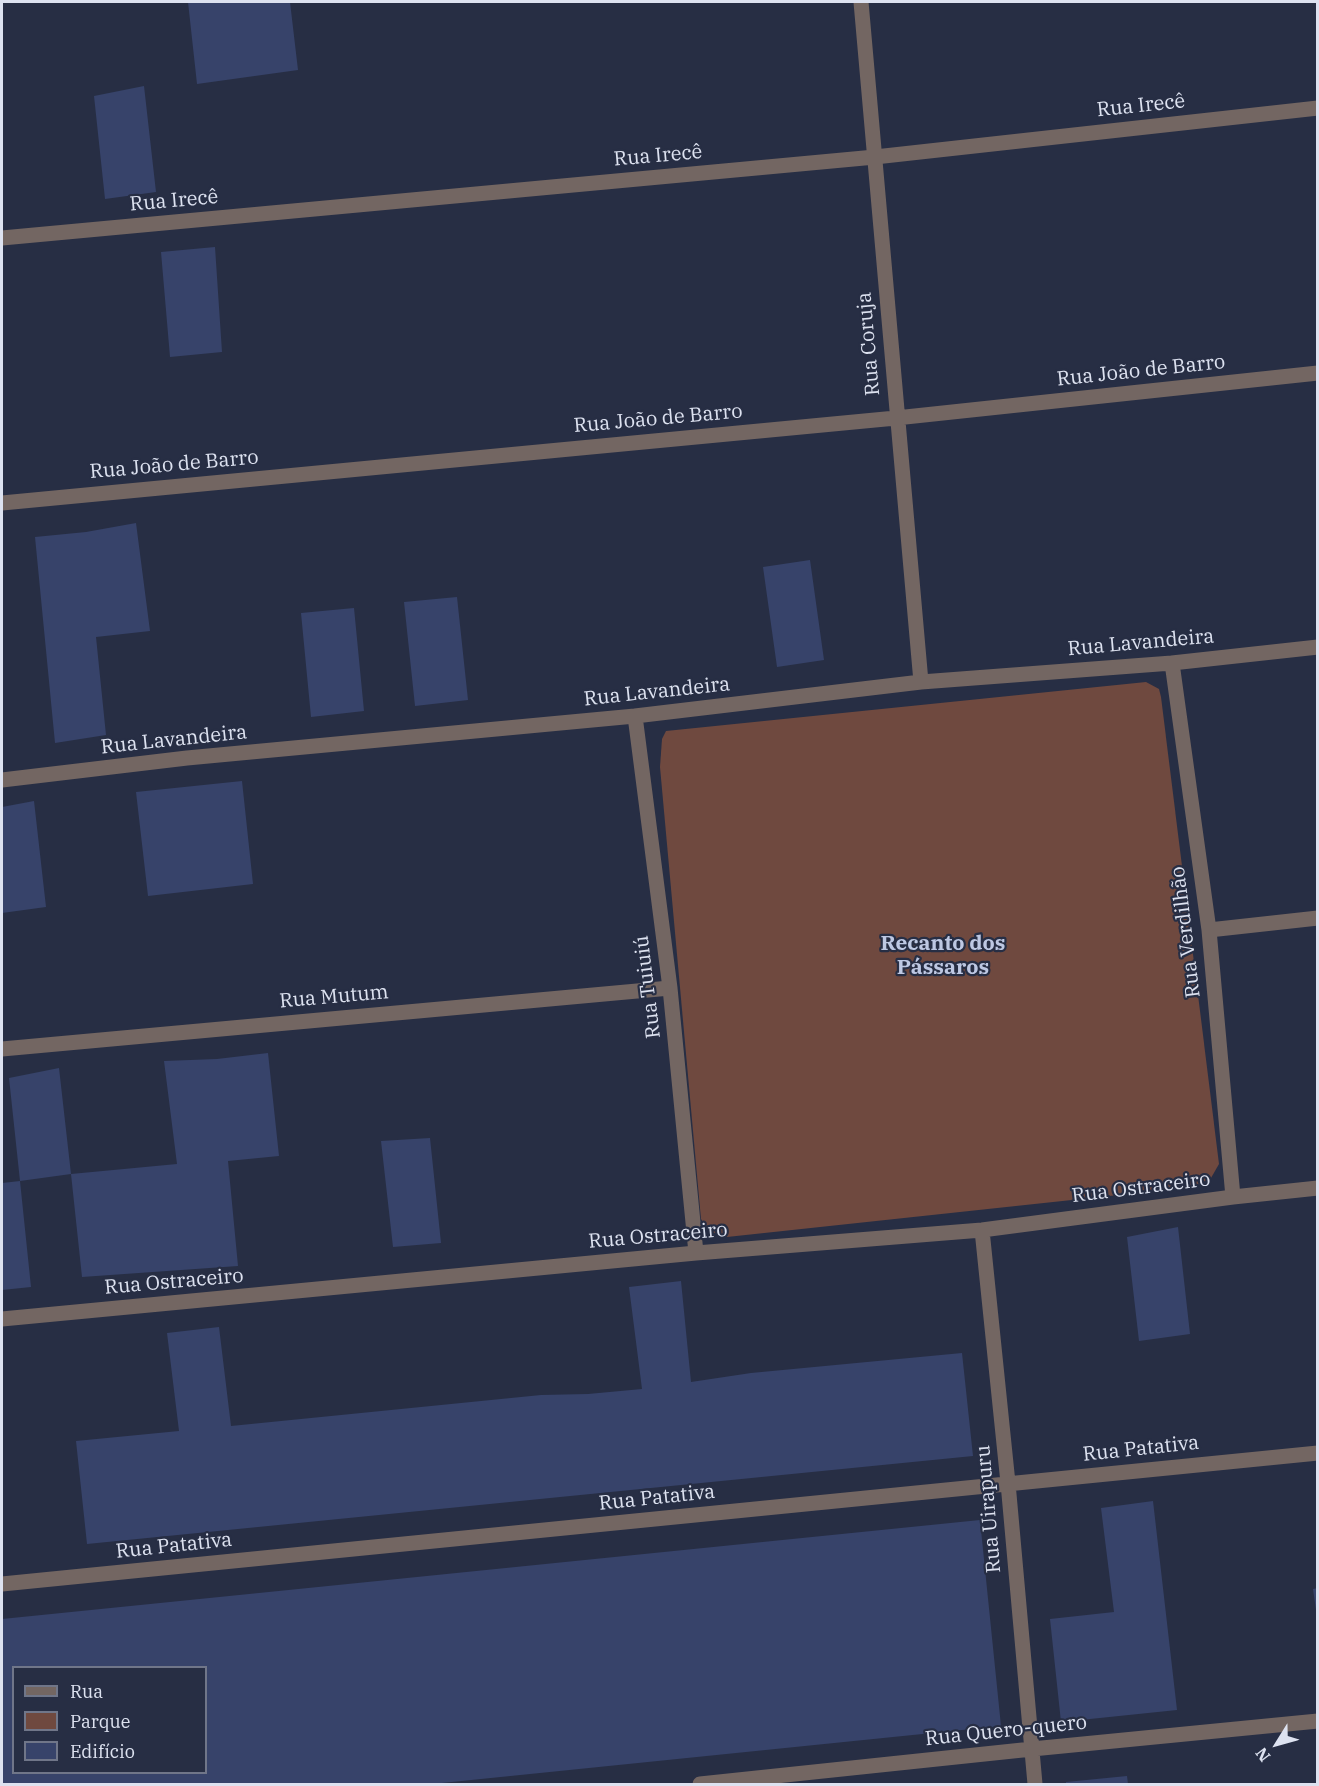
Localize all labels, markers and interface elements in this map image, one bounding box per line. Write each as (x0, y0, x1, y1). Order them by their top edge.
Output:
street label: Rua Irecê (1096, 89, 1186, 123)
street label: Rua Irecê (613, 140, 703, 172)
street label: Rua Irecê (129, 185, 219, 217)
street label: Rua Coruja (853, 291, 885, 397)
street label: Rua João de Barro (1056, 350, 1226, 392)
street label: Rua João de Barro (573, 400, 743, 438)
street label: Rua João de Barro (89, 446, 259, 484)
street label: Rua Lavandeira (1067, 625, 1215, 661)
street label: Rua Lavandeira (583, 672, 731, 712)
street label: Rua Lavandeira (100, 720, 248, 760)
street label: Rua Verdilhão (1166, 865, 1206, 999)
district label: Recanto dos Pássaros (881, 931, 1005, 981)
street label: Rua Tuiuiú (630, 934, 666, 1040)
street label: Rua Mutum (278, 980, 390, 1014)
street label: Rua Ostraceiro (1070, 1168, 1212, 1208)
street label: Rua Ostraceiro (588, 1218, 728, 1254)
street label: Rua Ostraceiro (104, 1264, 244, 1300)
street label: Rua Patativa (1082, 1431, 1200, 1467)
street label: Rua Uirapuru (971, 1444, 1007, 1574)
street label: Rua Patativa (598, 1480, 716, 1516)
street label: Rua Patativa (115, 1528, 233, 1564)
legend (12, 1666, 207, 1774)
text: Rua (70, 1680, 103, 1703)
text: Parque (70, 1710, 130, 1733)
street label: Rua Quero-quero (924, 1711, 1088, 1751)
north arrow (1247, 1714, 1307, 1774)
text: Edifício (70, 1740, 135, 1763)
text: N (1251, 1744, 1274, 1766)

